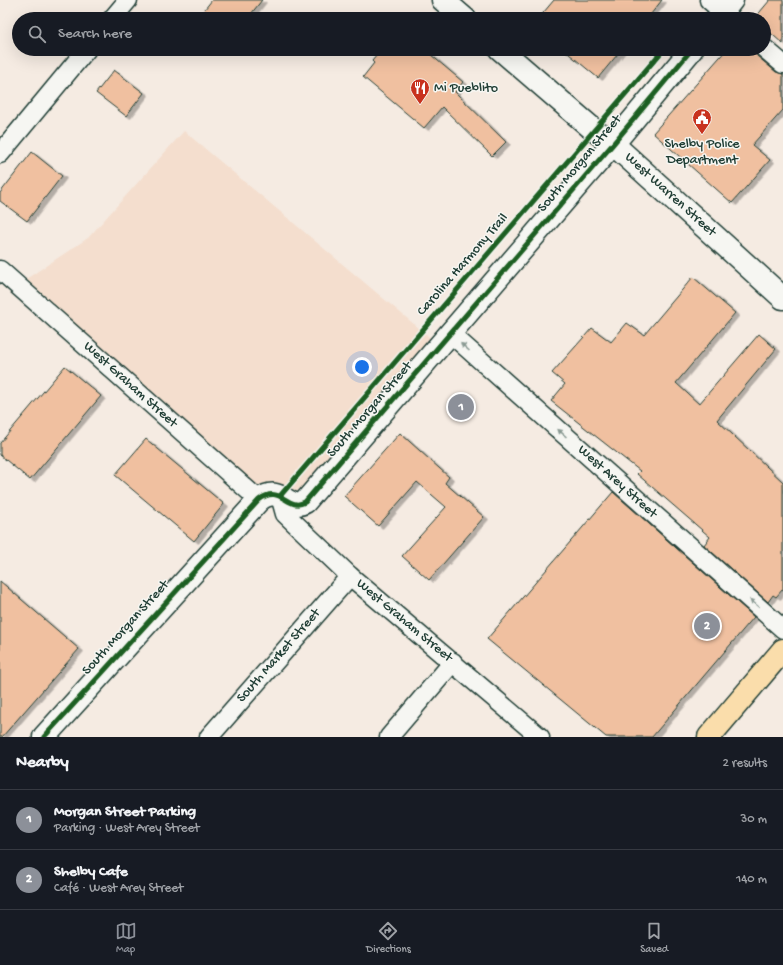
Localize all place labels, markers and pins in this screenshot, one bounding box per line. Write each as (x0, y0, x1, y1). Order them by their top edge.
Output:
restaurant icon: Mi Pueblito (409, 77, 431, 105)
place label: Mi Pueblito (434, 80, 498, 97)
public building icon: Shelby Police Department (691, 107, 713, 135)
place label: Shelby Police Department (664, 136, 740, 169)
pin: 1 (448, 392, 474, 422)
pin: 2 (694, 611, 720, 641)

